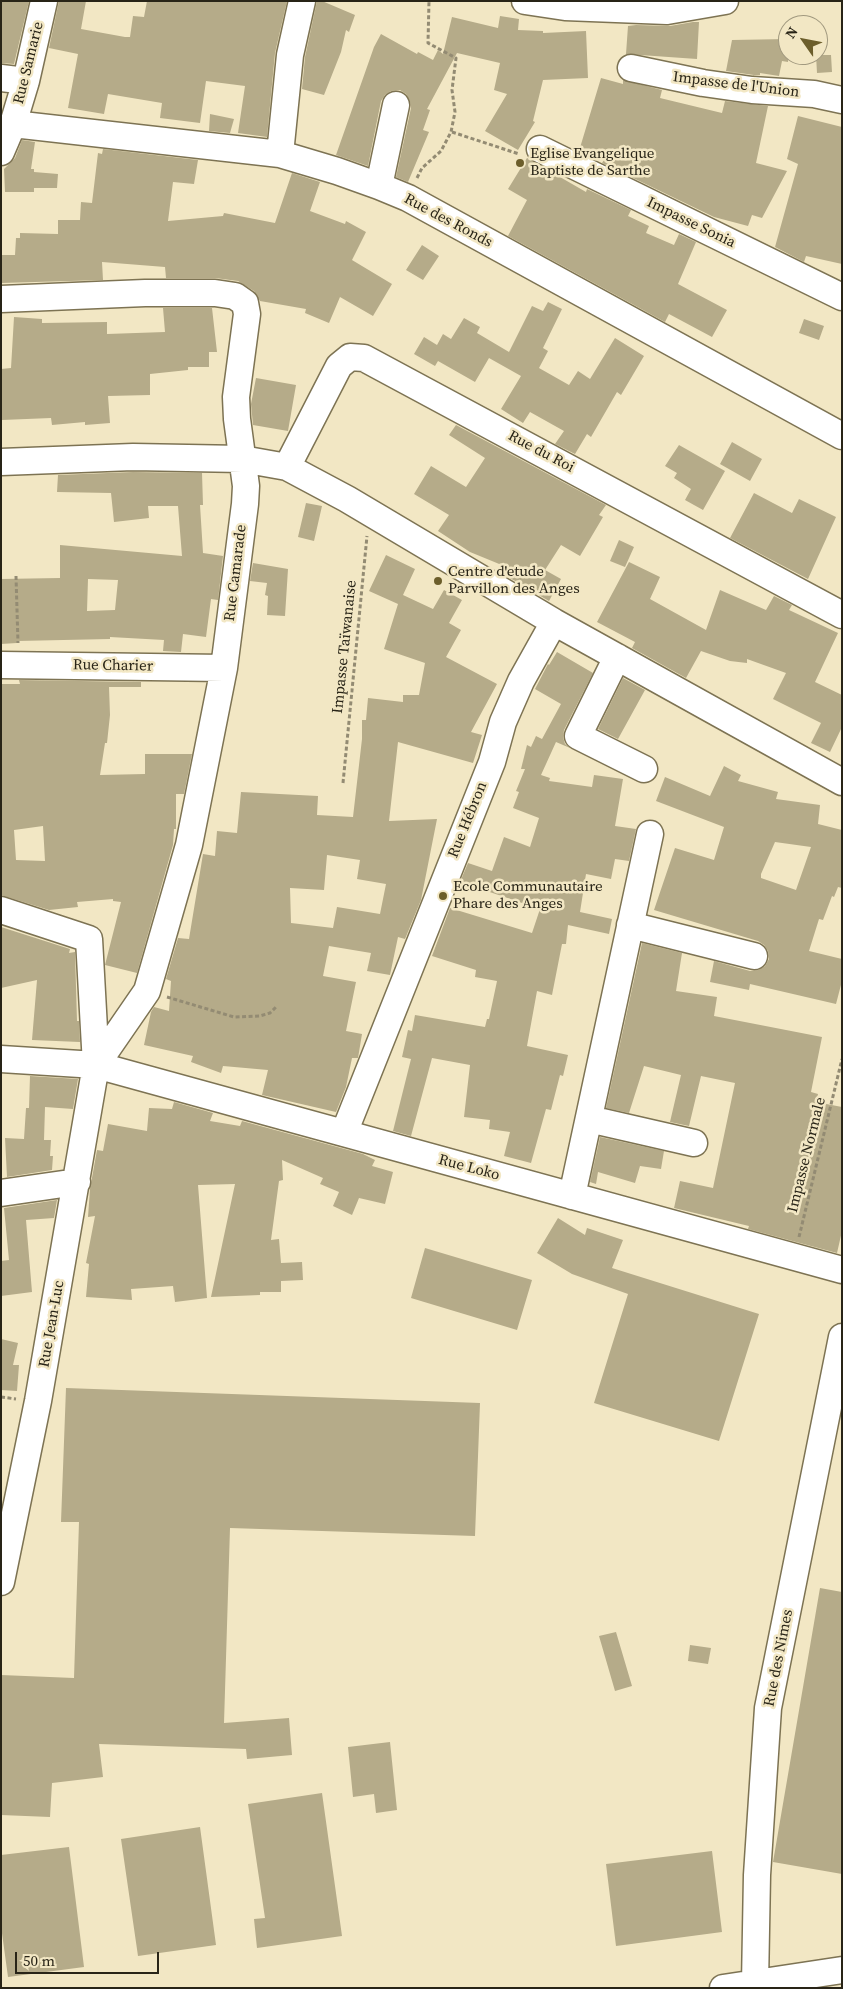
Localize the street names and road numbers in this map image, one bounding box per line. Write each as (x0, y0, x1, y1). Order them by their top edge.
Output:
street label: Rue Samarie (10, 20, 48, 106)
street label: Impasse de l'Union (672, 68, 800, 102)
street label: Rue des Ronds (401, 190, 495, 252)
street label: Impasse Sonia (644, 194, 738, 252)
street label: Rue du Roi (505, 427, 577, 477)
street label: Rue Camarade (221, 524, 251, 622)
street label: Impasse Taïwanaise (329, 579, 361, 715)
street label: Rue Charier (73, 656, 153, 676)
street label: Rue Hébron (445, 779, 491, 861)
street label: Impasse Normale (784, 1096, 830, 1214)
street label: Rue Loko (436, 1151, 502, 1185)
street label: Rue Jean-Luc (35, 1279, 69, 1369)
street label: Rue des Nimes (761, 1608, 797, 1708)

